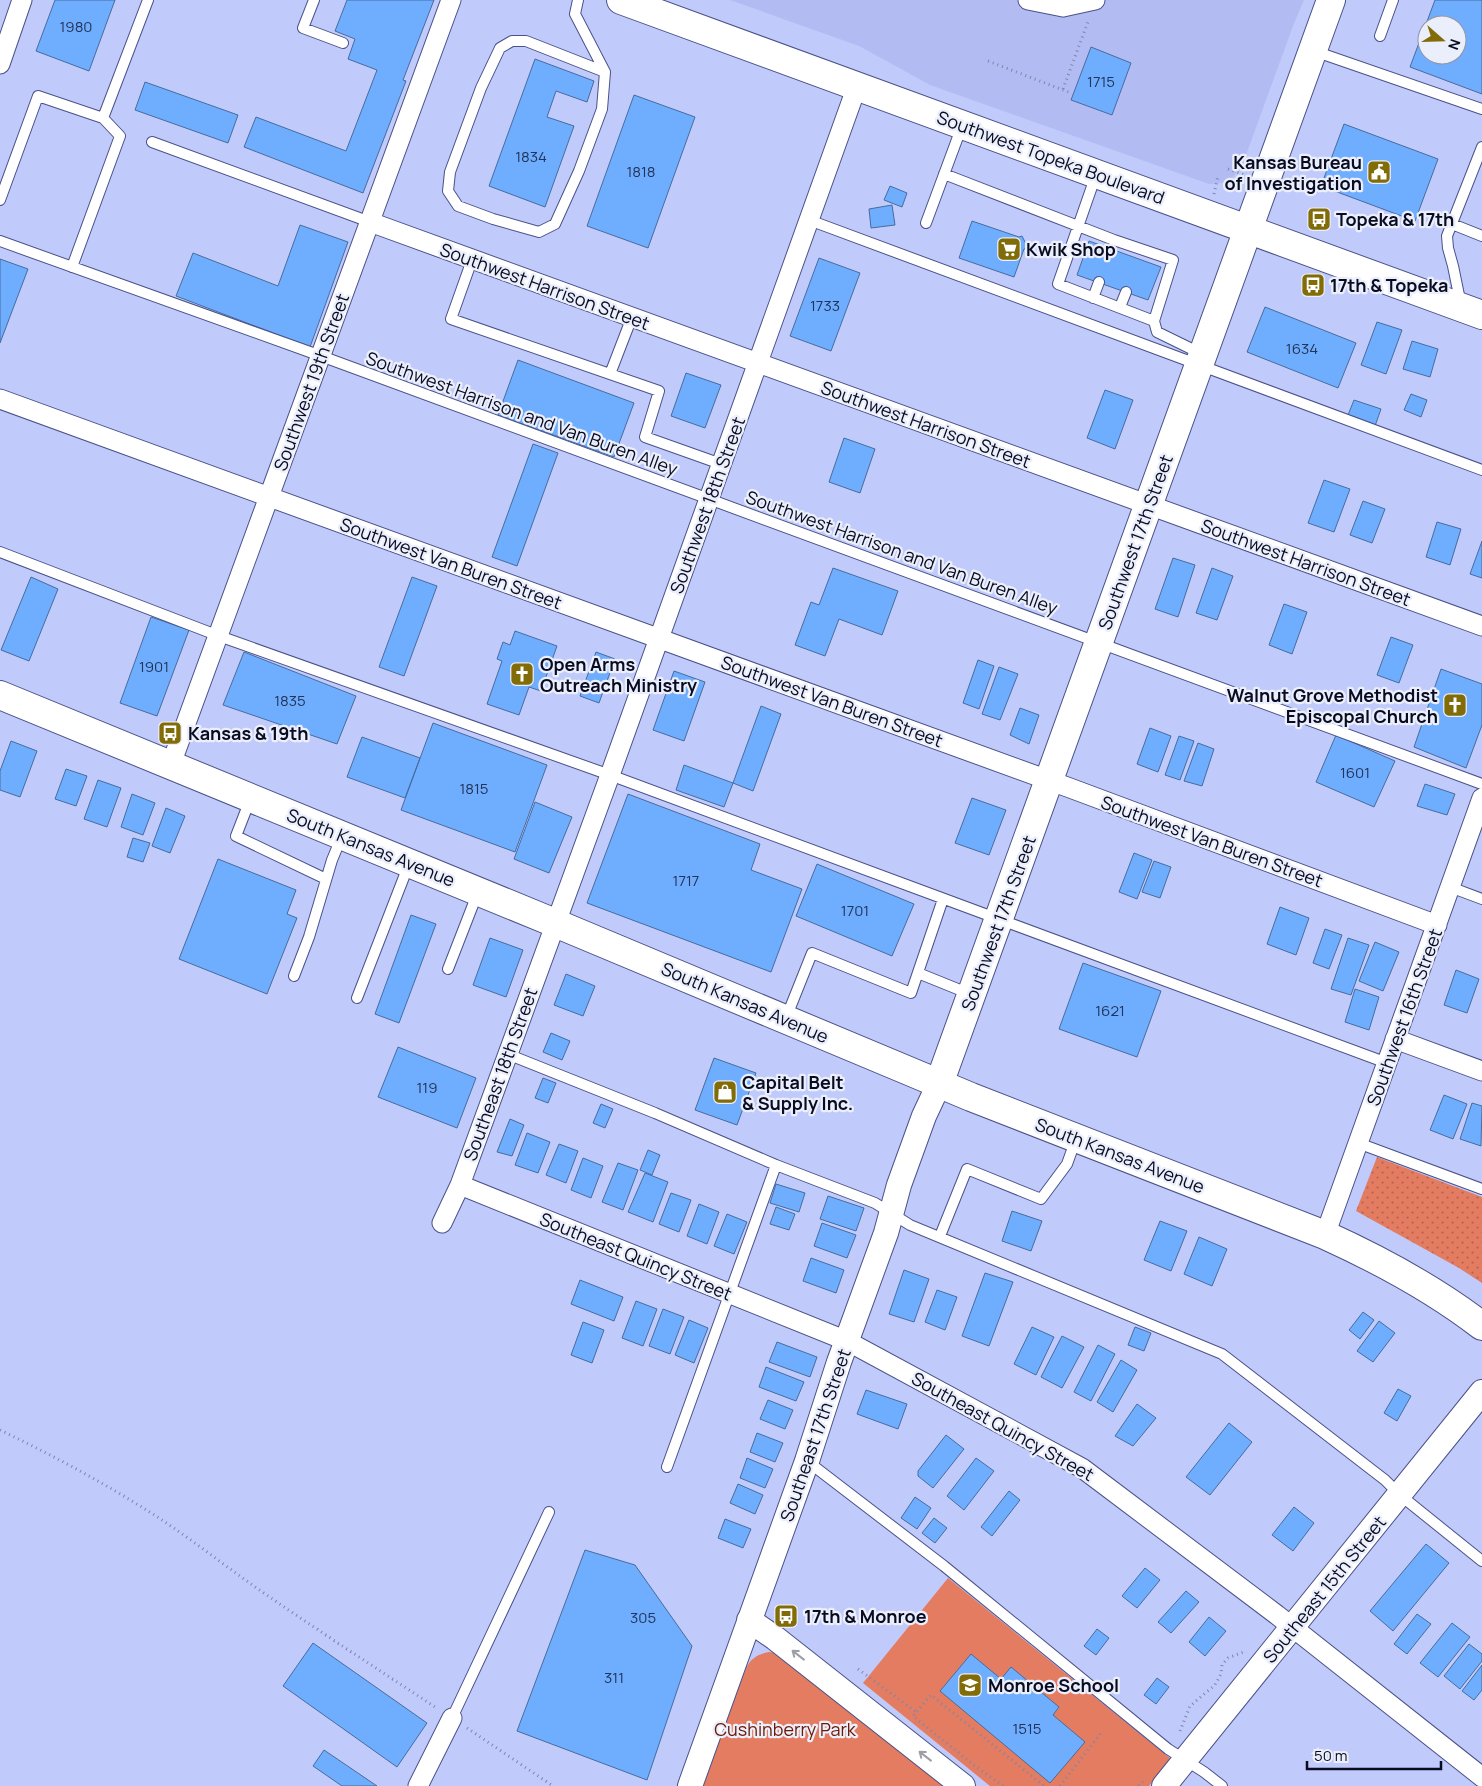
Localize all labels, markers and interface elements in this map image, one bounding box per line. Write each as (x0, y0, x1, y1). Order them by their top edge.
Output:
north arrow (1417, 15, 1467, 65)
house number: 1980 (59, 16, 93, 37)
text: N (1444, 37, 1465, 53)
house number: 1715 (1087, 71, 1115, 92)
street label: Southwest Topeka Boulevard (934, 105, 1168, 209)
house number: 1834 (515, 146, 547, 167)
place label: Kansas Bureau of Investigation (1224, 150, 1362, 195)
public building icon: Kansas Bureau of Investigation (1366, 159, 1392, 185)
house number: 1818 (626, 161, 656, 182)
bus stop icon: Topeka & 17th (1306, 206, 1332, 232)
place label: Topeka & 17th (1336, 207, 1454, 231)
supermarket icon: Kwik Shop (996, 236, 1022, 262)
street label: Southwest Harrison Street (437, 237, 653, 335)
place label: Kwik Shop (1026, 237, 1116, 261)
bus stop icon: 17th & Topeka (1300, 272, 1326, 298)
place label: 17th & Topeka (1330, 273, 1448, 297)
street label: Southwest 19th Street (268, 290, 354, 474)
house number: 1733 (810, 295, 840, 316)
house number: 1634 (1286, 338, 1318, 359)
street label: Southwest Harrison and Van Buren Alley (363, 345, 682, 481)
street label: Southwest Harrison Street (818, 375, 1034, 473)
street label: Southwest 18th Street (664, 413, 750, 597)
street label: Southwest 17th Street (1092, 451, 1178, 633)
street label: Southwest Harrison and Van Buren Alley (743, 484, 1062, 620)
street label: Southwest Van Buren Street (337, 512, 565, 614)
street label: Southwest Harrison Street (1198, 513, 1414, 611)
street label: Southwest Van Buren Street (718, 650, 946, 752)
place label: Open Arms Outreach Ministry (540, 652, 697, 697)
house number: 1901 (139, 656, 169, 677)
church icon: Open Arms Outreach Ministry (509, 661, 535, 687)
place label: Walnut Grove Methodist Episcopal Church (1227, 683, 1438, 728)
house number: 1835 (274, 690, 306, 711)
church icon: Walnut Grove Methodist Episcopal Church (1442, 692, 1468, 718)
bus stop icon: Kansas & 19th (157, 720, 183, 746)
place label: Kansas & 19th (188, 721, 309, 745)
house number: 1601 (1340, 762, 1370, 783)
house number: 1815 (459, 778, 489, 799)
street label: Southwest Van Buren Street (1098, 790, 1326, 892)
street label: South Kansas Avenue (283, 802, 459, 892)
street label: Southwest 17th Street (955, 832, 1041, 1014)
house number: 1717 (673, 870, 699, 891)
house number: 1701 (841, 900, 869, 921)
street label: Southwest 16th Street (1361, 925, 1447, 1109)
street label: South Kansas Avenue (658, 956, 832, 1048)
street label: Southeast 18th Street (457, 984, 543, 1164)
house number: 1621 (1095, 1000, 1125, 1021)
place label: Capital Belt & Supply Inc. (742, 1070, 853, 1115)
house number: 119 (416, 1077, 438, 1098)
shop icon: Capital Belt & Supply Inc. (712, 1079, 738, 1105)
street label: South Kansas Avenue (1032, 1112, 1208, 1198)
street label: Southeast Quincy Street (536, 1206, 736, 1306)
street label: Southeast 17th Street (774, 1345, 856, 1525)
street label: Southeast Quincy Street (908, 1366, 1098, 1486)
street label: Southeast 15th Street (1257, 1510, 1391, 1668)
bus stop icon: 17th & Monroe (773, 1603, 799, 1629)
place label: 17th & Monroe (804, 1604, 927, 1628)
house number: 305 (630, 1607, 656, 1628)
one-way arrow (791, 1650, 804, 1661)
house number: 311 (604, 1667, 624, 1688)
school or university icon: Monroe School (957, 1672, 983, 1698)
place label: Monroe School (988, 1673, 1119, 1697)
park label: Cushinberry Park (714, 1717, 857, 1741)
house number: 1515 (1012, 1718, 1042, 1739)
scale bar (1307, 1738, 1441, 1770)
text: 50 m (1314, 1745, 1348, 1766)
one-way arrow (919, 1750, 932, 1761)

